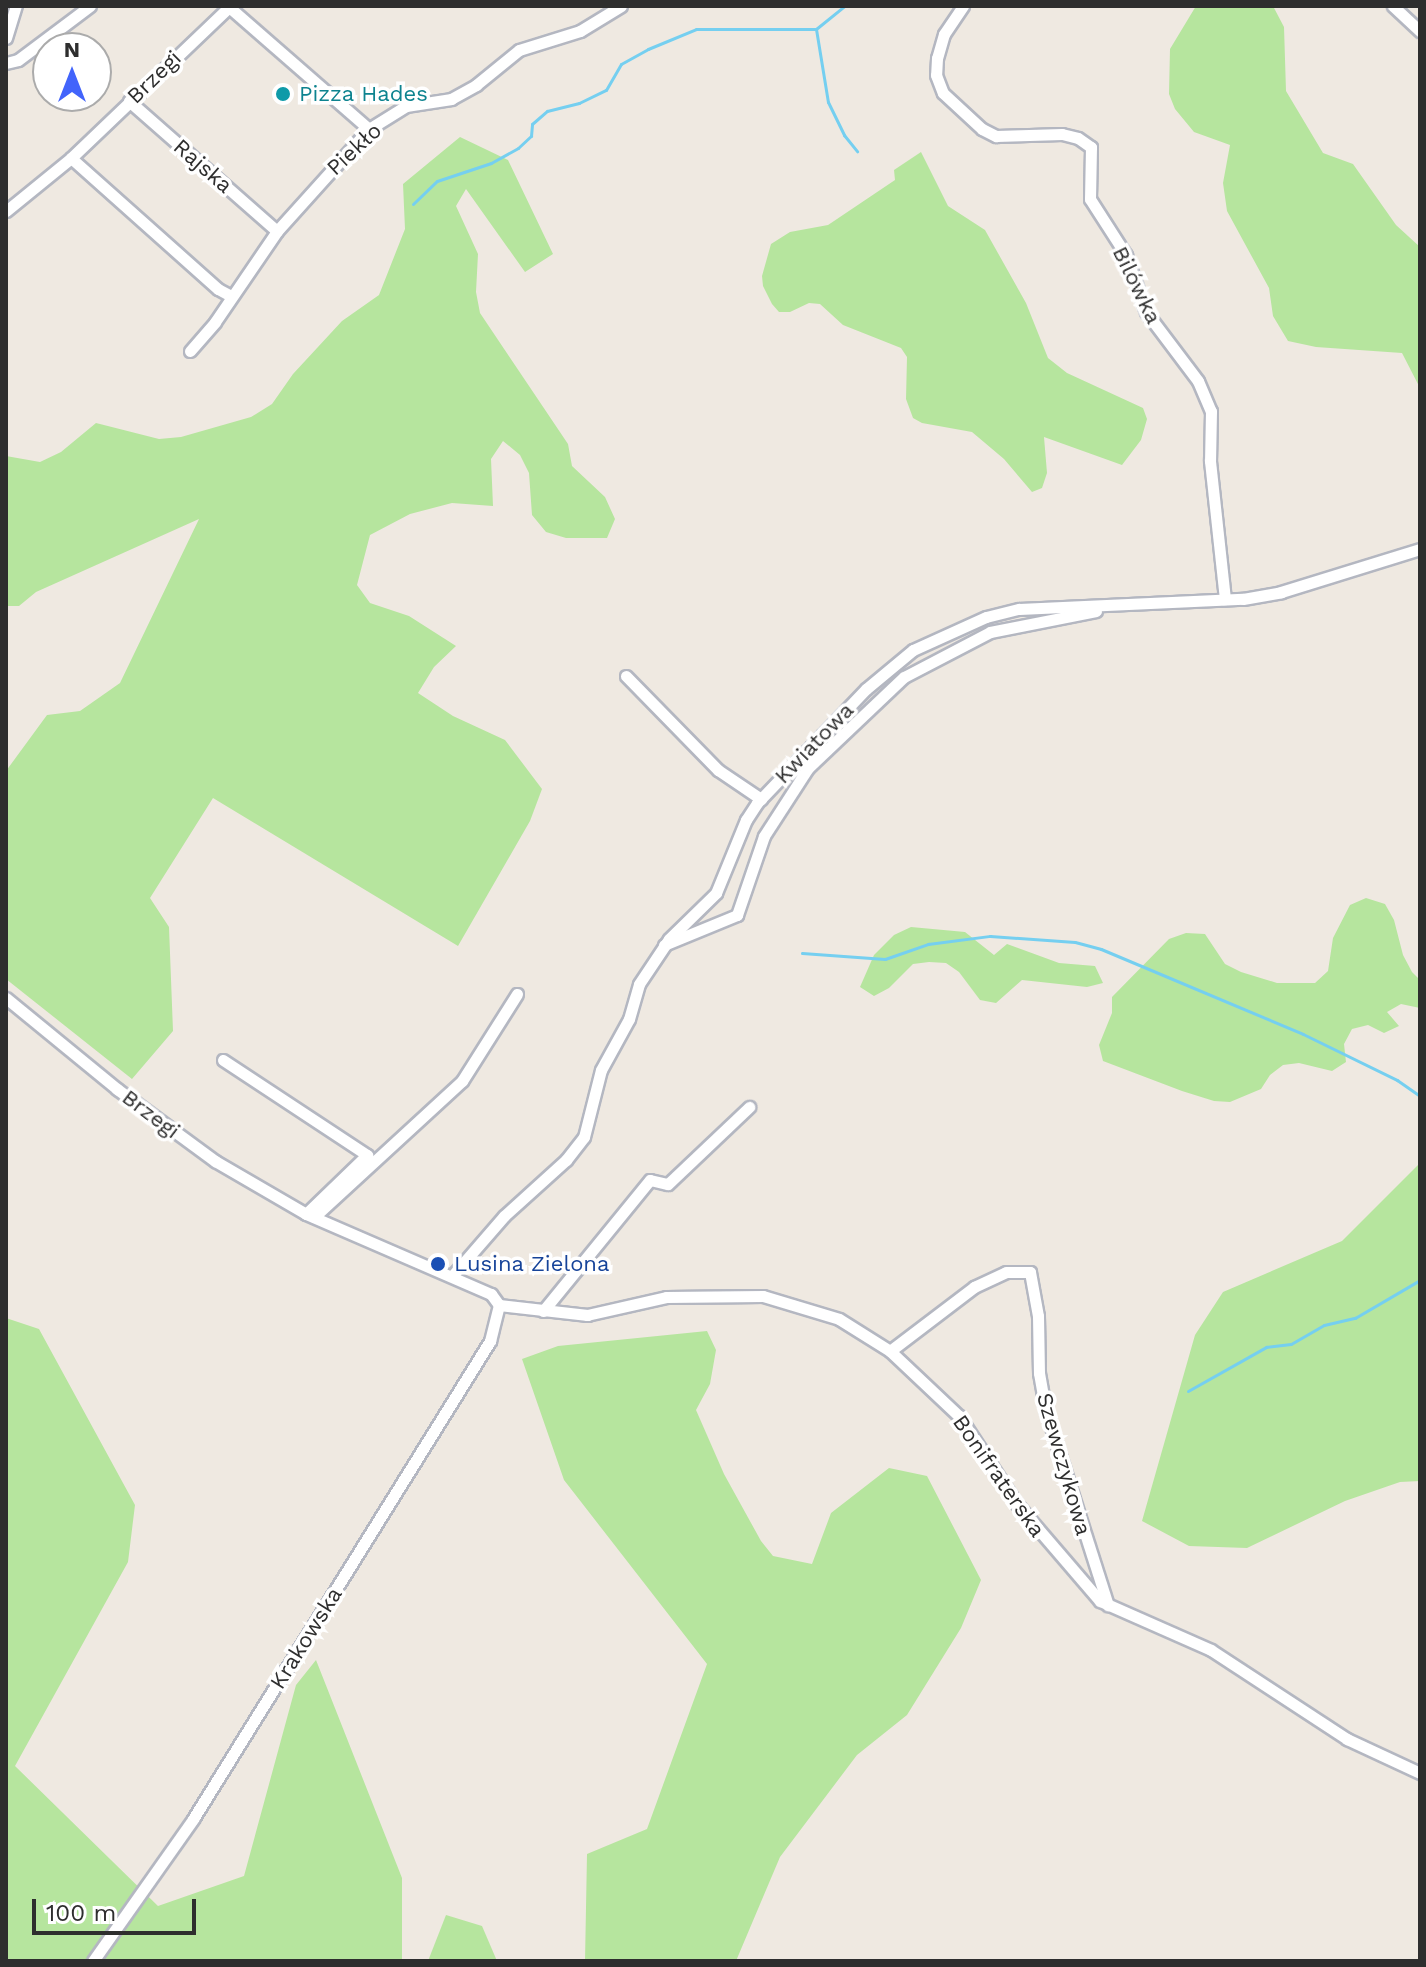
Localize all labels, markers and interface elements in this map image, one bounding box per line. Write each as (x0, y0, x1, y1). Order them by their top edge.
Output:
north arrow (32, 32, 112, 112)
text: N (64, 37, 80, 62)
street label: Brzegi (121, 45, 187, 109)
place label: Pizza Hades (299, 81, 428, 107)
marker: Pizza Hades (274, 85, 292, 103)
street label: Piekło (321, 117, 387, 181)
street label: Rajska (168, 133, 238, 199)
street label: Bilówka (1107, 242, 1167, 328)
street label: Kwiatowa (769, 697, 859, 789)
street label: Brzegi (117, 1084, 185, 1144)
place label: Lusina Zielona (454, 1251, 610, 1277)
marker: Lusina Zielona (429, 1255, 447, 1273)
street label: Szewczykowa (1031, 1390, 1097, 1538)
street label: Bonifraterska (947, 1410, 1051, 1542)
street label: Krakowska (264, 1582, 348, 1694)
scale bar (36, 1883, 200, 1933)
text: 100 m (46, 1899, 116, 1927)

